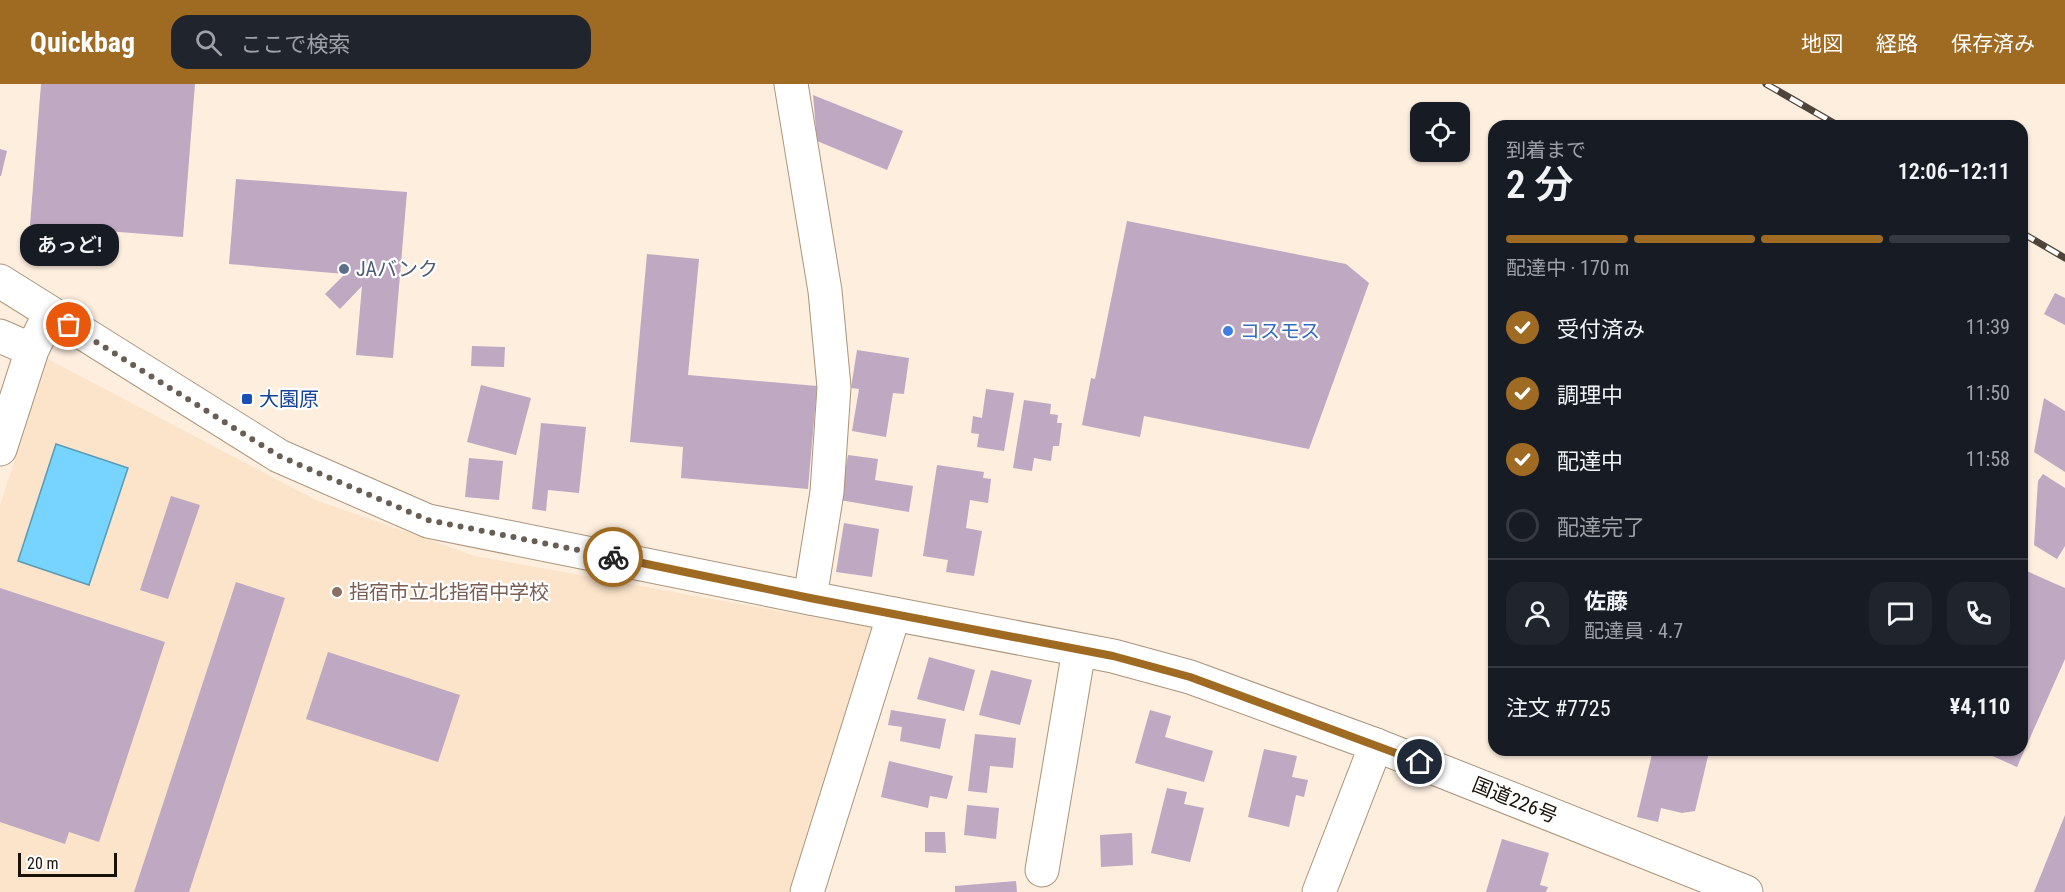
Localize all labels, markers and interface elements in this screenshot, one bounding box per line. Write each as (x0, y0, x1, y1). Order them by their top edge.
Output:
search box (171, 15, 591, 69)
text: Quickbag (30, 26, 135, 59)
icon: search (192, 26, 225, 59)
text: ここで検索 (240, 32, 350, 57)
text: 地図 (1801, 32, 1843, 56)
text: 経路 (1876, 32, 1918, 56)
text: 保存済み (1951, 32, 2035, 56)
map controls (1410, 102, 1470, 162)
button: locate (1410, 102, 1470, 162)
text: 到着まで (1506, 138, 1586, 162)
text: 12:06–12:11 (1898, 159, 2010, 184)
text: 2 分 (1506, 162, 1574, 208)
callout: あっど! (20, 223, 118, 265)
text: あっど! (37, 233, 102, 257)
text: 配達中 · 170 m (1506, 256, 1629, 280)
place label: JAバンク (356, 257, 438, 281)
marker: JAバンク (337, 262, 351, 276)
pin (43, 299, 94, 350)
icon: bag (52, 308, 85, 341)
icon: check (1506, 311, 1539, 344)
text: 11:39 (1966, 315, 2010, 339)
text: 受付済み (1557, 317, 1645, 342)
place label: コスモス (1240, 319, 1320, 343)
marker: コスモス (1221, 324, 1235, 338)
icon: check (1506, 377, 1539, 410)
text: 11:50 (1966, 381, 2010, 405)
text: 調理中 (1557, 383, 1623, 408)
place label: 大園原 (259, 387, 319, 411)
marker: 大園原 (240, 392, 254, 406)
icon: check (1506, 443, 1539, 476)
text: 11:58 (1966, 447, 2010, 471)
text: 配達中 (1557, 449, 1623, 474)
text: 配達完了 (1557, 515, 1645, 540)
courier (583, 527, 643, 587)
icon: bike (597, 541, 630, 574)
place label: 指宿市立北指宿中学校 (349, 580, 549, 604)
button: person (1506, 582, 1569, 645)
button: chat (1869, 582, 1932, 645)
button: phone (1947, 582, 2010, 645)
marker: 指宿市立北指宿中学校 (330, 585, 344, 599)
text: 佐藤 (1584, 589, 1628, 614)
text: 配達員 · 4.7 (1584, 619, 1683, 643)
text: ¥4,110 (1950, 694, 2010, 719)
text: 注文 #7725 (1506, 696, 1611, 721)
pin (1394, 736, 1445, 787)
icon: home (1403, 745, 1436, 778)
street label: 国道226号 (1469, 772, 1561, 828)
scale bar (18, 850, 117, 878)
text: 20 m (27, 854, 59, 873)

